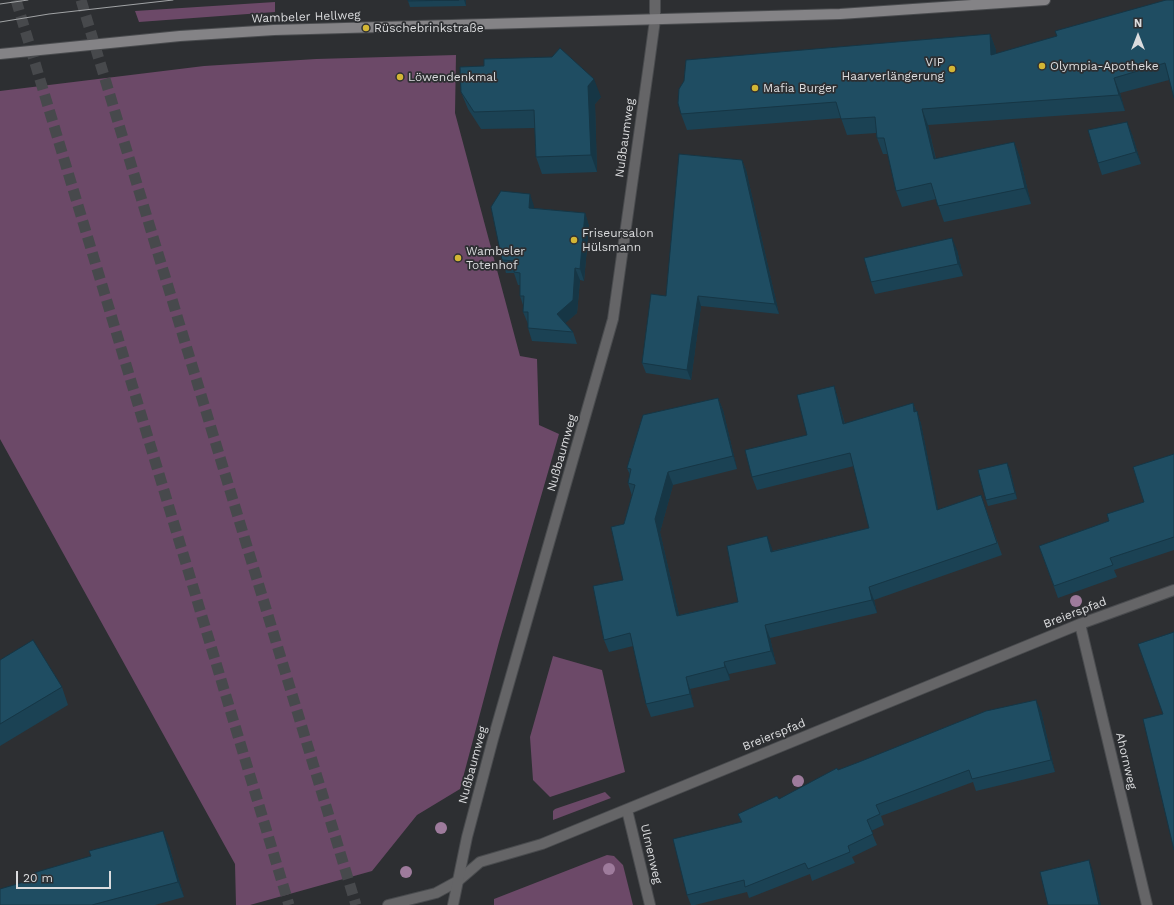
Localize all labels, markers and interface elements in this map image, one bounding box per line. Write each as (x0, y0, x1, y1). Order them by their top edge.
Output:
street label: Wambeler Hellweg (251, 8, 361, 26)
north arrow (1118, 16, 1158, 56)
text: N (1134, 17, 1142, 30)
place label: Rüschebrinkstraße (374, 21, 484, 35)
marker: Rüschebrinkstraße (361, 23, 371, 33)
place label: VIP Haarverlängerung (841, 55, 944, 83)
place label: Olympia-Apotheke (1050, 59, 1159, 73)
marker: Olympia-Apotheke (1037, 61, 1047, 71)
marker: VIP Haarverlängerung (947, 64, 957, 74)
place label: Löwendenkmal (408, 70, 497, 84)
marker: Löwendenkmal (395, 72, 405, 82)
place label: Mafia Burger (763, 81, 837, 95)
marker: Mafia Burger (750, 83, 760, 93)
street label: Nußbaumweg (612, 98, 638, 178)
place label: Friseursalon Hülsmann (582, 226, 654, 254)
marker: Friseursalon Hülsmann (569, 235, 579, 245)
place label: Wambeler Totenhof (466, 244, 525, 272)
marker: Wambeler Totenhof (453, 253, 463, 263)
street label: Nußbaumweg (544, 413, 580, 493)
street label: Breierspfad (1041, 594, 1109, 632)
street label: Breierspfad (740, 716, 808, 754)
street label: Nußbaumweg (456, 725, 490, 805)
street label: Ahornweg (1112, 731, 1140, 791)
street label: Ulmenweg (637, 823, 665, 885)
scale bar (18, 863, 113, 889)
text: 20 m (23, 871, 53, 885)

